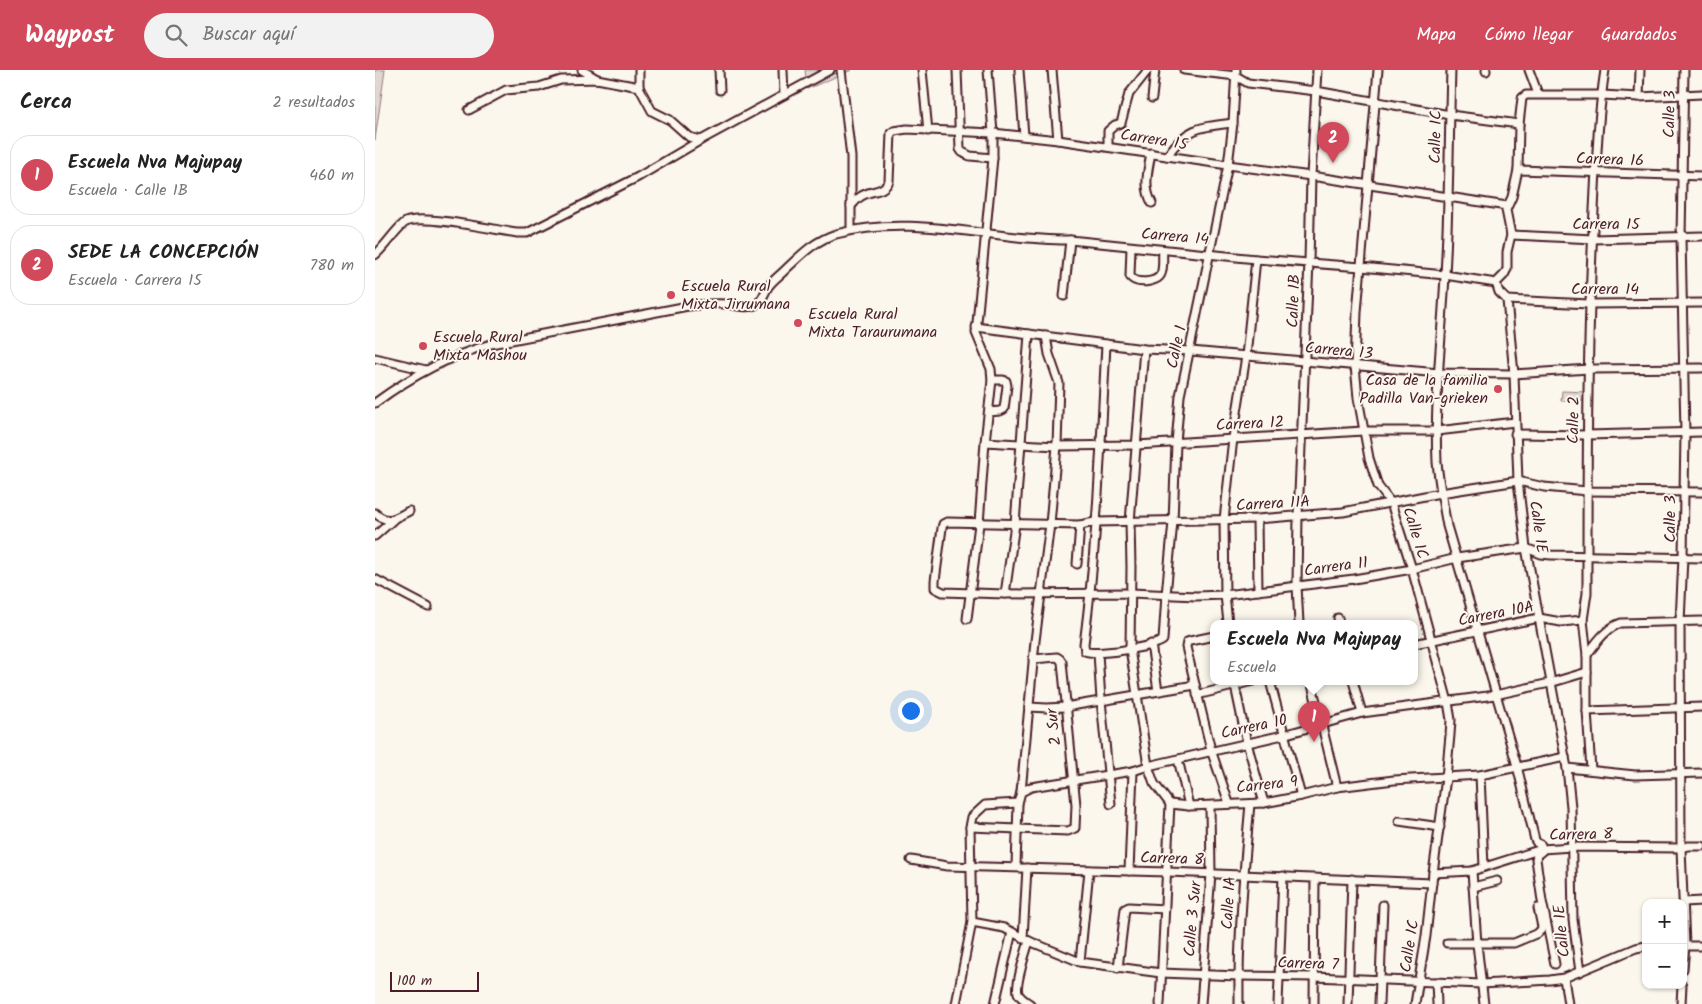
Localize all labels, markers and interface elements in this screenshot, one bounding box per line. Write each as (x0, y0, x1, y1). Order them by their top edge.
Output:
search box (144, 13, 494, 58)
text: Waypost (25, 16, 114, 55)
text: Buscar aquí (202, 20, 295, 50)
icon: search (162, 21, 190, 49)
text: Mapa (1417, 21, 1456, 50)
text: Cómo llegar (1484, 21, 1573, 50)
text: Guardados (1601, 21, 1677, 50)
text: Cerca (20, 86, 72, 119)
text: 2 resultados (273, 90, 355, 115)
street label: Calle 3 (1657, 90, 1683, 138)
street label: Calle 1C (1423, 110, 1449, 164)
street label: Carrera 15 (1119, 122, 1191, 158)
pin: 2 (1317, 122, 1349, 163)
street label: Carrera 16 (1576, 146, 1644, 174)
text: Escuela Nva Majupay (68, 148, 242, 178)
text: 1 (35, 163, 39, 188)
text: 460 m (309, 163, 354, 188)
text: Escuela · Calle 1B (68, 178, 188, 203)
street label: Carrera 15 (1572, 212, 1641, 237)
street label: Carrera 14 (1140, 222, 1210, 252)
text: SEDE LA CONCEPCIÓN (68, 238, 259, 268)
text: 2 (32, 253, 42, 278)
text: 780 m (310, 253, 354, 278)
text: Escuela · Carrera 15 (68, 268, 202, 293)
place label: Escuela Rural Mixta Jirrumana (681, 274, 790, 317)
street label: Calle 1B (1281, 274, 1307, 328)
street label: Carrera 14 (1571, 277, 1639, 302)
marker: Escuela Rural Mixta Jirrumana (665, 289, 677, 301)
place label: Escuela Rural Mixta Taraurumana (808, 302, 937, 345)
marker: Escuela Rural Mixta Taraurumana (792, 317, 804, 329)
street label: Calle 1 (1160, 323, 1194, 371)
place label: Escuela Rural Mixta Mashou (433, 325, 527, 368)
street label: Carrera 13 (1304, 336, 1374, 366)
marker: Escuela Rural Mixta Mashou (417, 340, 429, 352)
place label: Casa de la familia Padilla Van-grieken (1359, 368, 1488, 411)
marker: Casa de la familia Padilla Van-grieken (1492, 383, 1504, 395)
street label: Calle 2 (1561, 396, 1587, 444)
street label: Carrera 12 (1215, 410, 1285, 438)
street label: Carrera 11A (1235, 490, 1311, 518)
street label: Calle 3 (1658, 495, 1683, 543)
street label: Calle 1E (1522, 499, 1554, 556)
street label: Calle 1C (1395, 504, 1435, 562)
street label: Carrera 11 (1302, 550, 1370, 584)
street label: Carrera 10A (1456, 594, 1536, 634)
popup (1210, 620, 1418, 685)
text: Escuela Nva Majupay (1227, 625, 1401, 655)
text: Escuela (1227, 655, 1277, 680)
your location (898, 698, 924, 724)
pin: 1 (1298, 701, 1330, 742)
street label: 2 Sur (1039, 706, 1068, 747)
street label: Carrera 10 (1219, 708, 1289, 746)
street label: Carrera 9 (1235, 769, 1299, 801)
street label: Carrera 8 (1549, 822, 1613, 848)
street label: Carrera 8 (1140, 845, 1205, 873)
street label: Calle 1A (1215, 875, 1243, 930)
street label: Calle 3 Sur (1177, 879, 1209, 958)
map controls (1642, 899, 1687, 989)
button: + (1642, 899, 1687, 944)
street label: Calle 1E (1547, 903, 1577, 959)
street label: Calle 1C (1393, 918, 1427, 974)
button: − (1642, 944, 1687, 989)
street label: Carrera 7 (1277, 950, 1340, 978)
scale bar (390, 969, 479, 992)
text: 100 m (397, 970, 432, 992)

